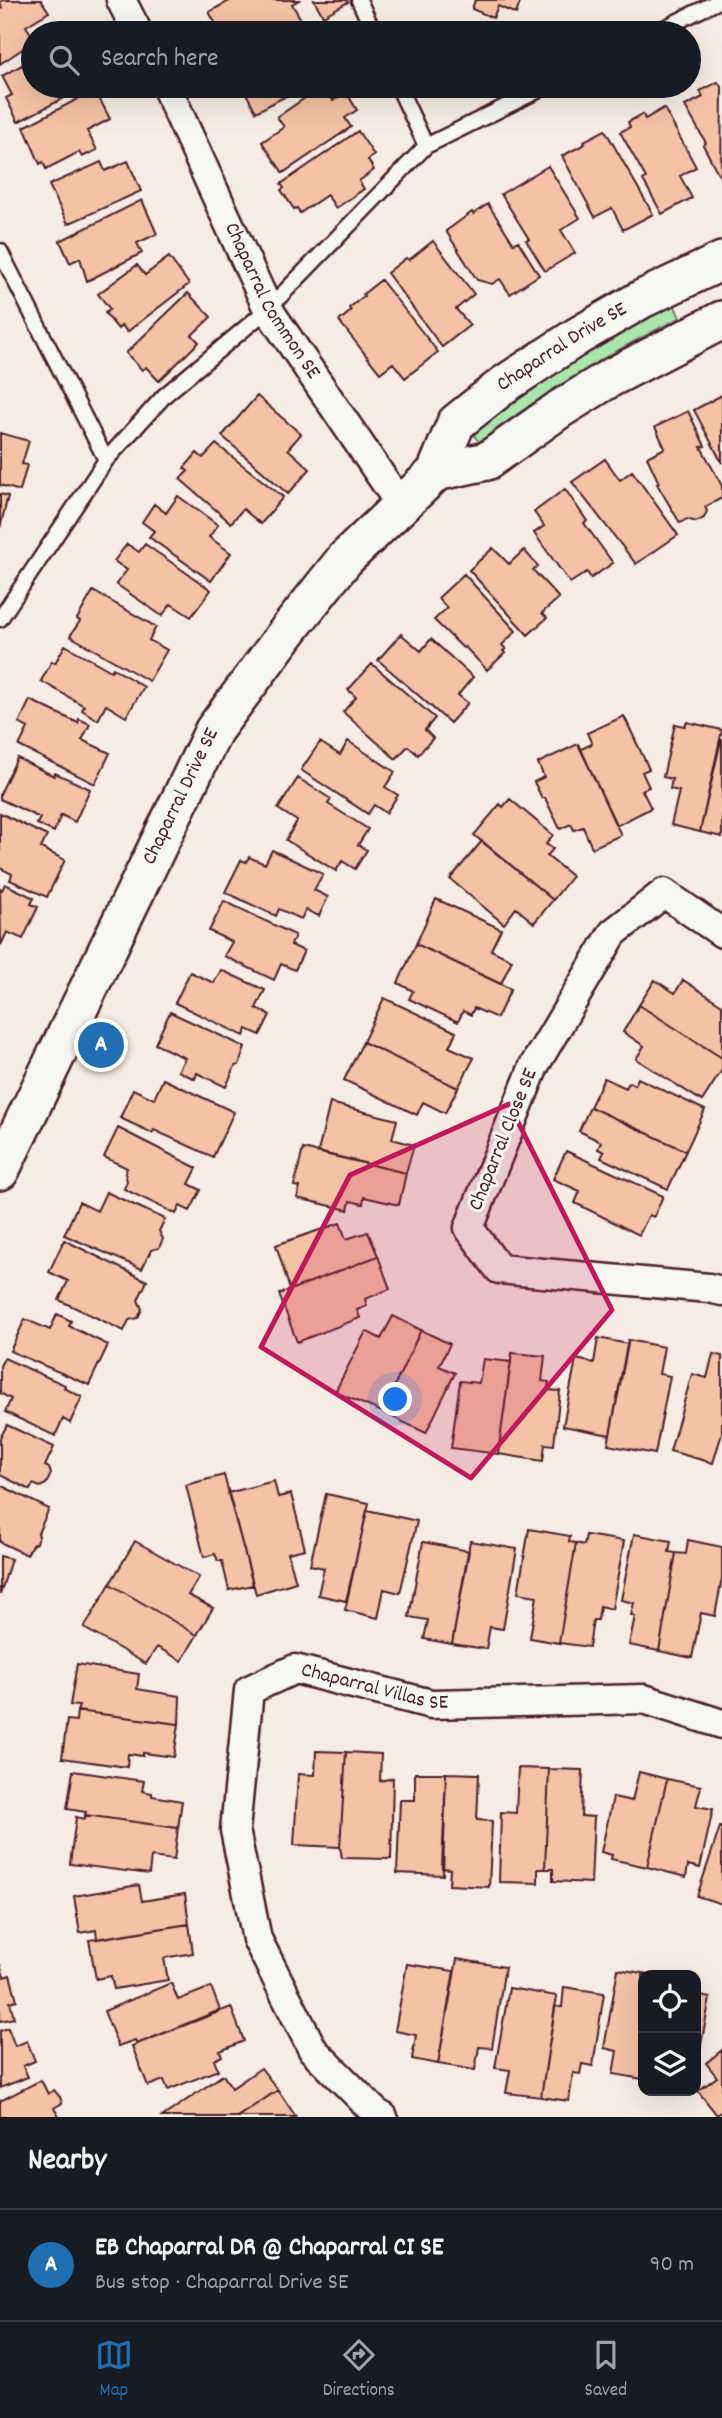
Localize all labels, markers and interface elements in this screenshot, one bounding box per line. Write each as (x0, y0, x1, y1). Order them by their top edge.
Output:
search box (21, 21, 701, 98)
icon: search (45, 41, 83, 79)
text: Search here (101, 41, 219, 78)
street label: Chaparral Common SE (216, 218, 327, 386)
street label: Chaparral Drive SE (491, 295, 633, 400)
street label: Chaparral Drive SE (136, 723, 228, 870)
pin: A (78, 1019, 124, 1071)
street label: Chaparral Close SE (462, 1064, 546, 1216)
your location (378, 1382, 412, 1416)
street label: Chaparral Villas SE (298, 1656, 449, 1719)
map controls (638, 1970, 701, 2096)
button: locate (638, 1970, 701, 2033)
button: layers (638, 2033, 701, 2096)
text: Nearby (28, 2141, 106, 2184)
text: EB Chaparral DR @ Chaparral CI SE (95, 2230, 444, 2267)
text: A (45, 2249, 57, 2282)
text: 90 m (650, 2249, 694, 2282)
text: Bus stop · Chaparral Drive SE (95, 2267, 348, 2300)
tab: Map (95, 2336, 133, 2405)
tab: Directions (323, 2336, 395, 2405)
tab: Saved (585, 2336, 627, 2405)

